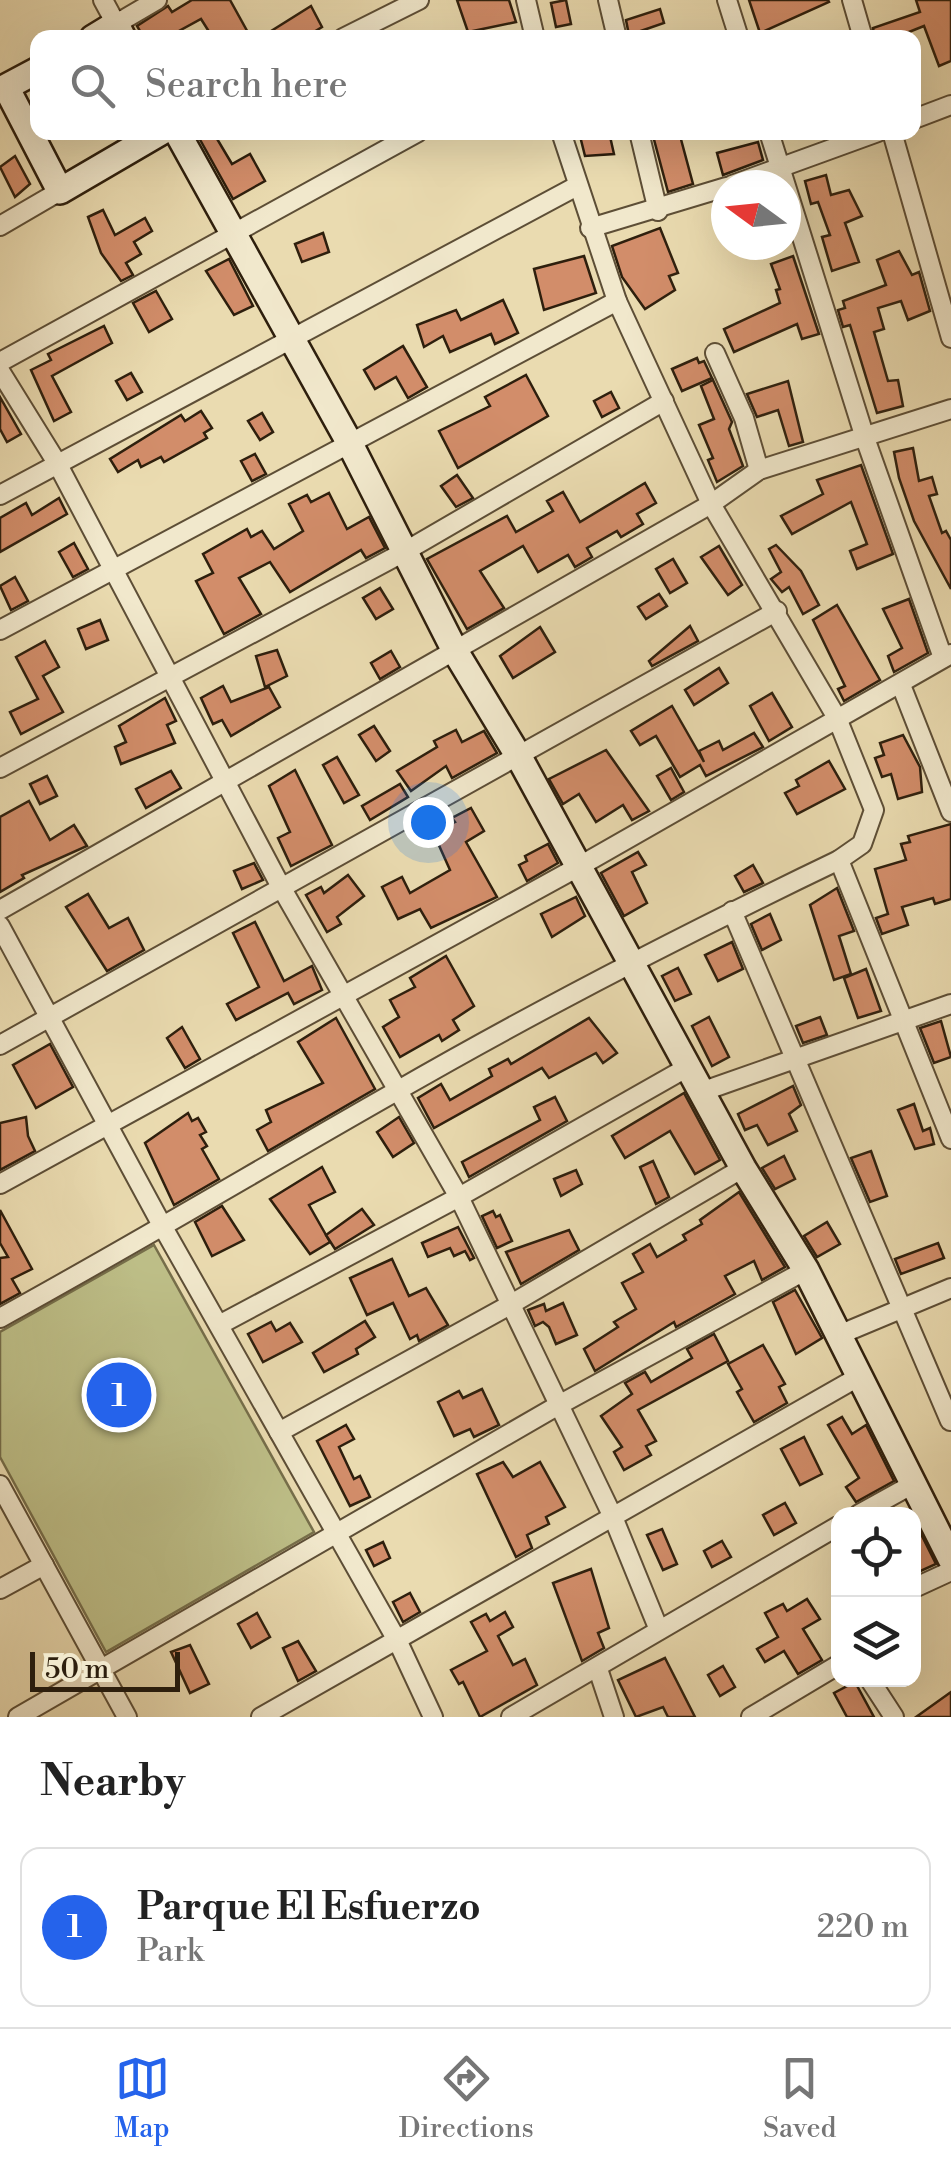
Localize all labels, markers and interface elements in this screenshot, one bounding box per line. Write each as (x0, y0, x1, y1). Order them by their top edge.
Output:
search box (30, 30, 921, 140)
icon: search (65, 58, 120, 113)
text: Search here (145, 62, 348, 109)
north arrow (711, 170, 801, 260)
your location (403, 797, 454, 848)
pin: 1 (86, 1358, 152, 1432)
map controls (831, 1507, 921, 1687)
button: locate (831, 1507, 921, 1597)
button: layers (831, 1597, 921, 1687)
scale bar (30, 1647, 180, 1692)
text: 50 m (45, 1652, 109, 1687)
text: Nearby (40, 1756, 185, 1809)
text: Parque El Esfuerzo (137, 1884, 481, 1931)
text: 1 (67, 1907, 82, 1947)
text: 220 m (817, 1907, 909, 1947)
text: Park (137, 1931, 204, 1971)
tab: Map (115, 2051, 170, 2146)
tab: Directions (399, 2051, 534, 2146)
tab: Saved (763, 2051, 836, 2146)

